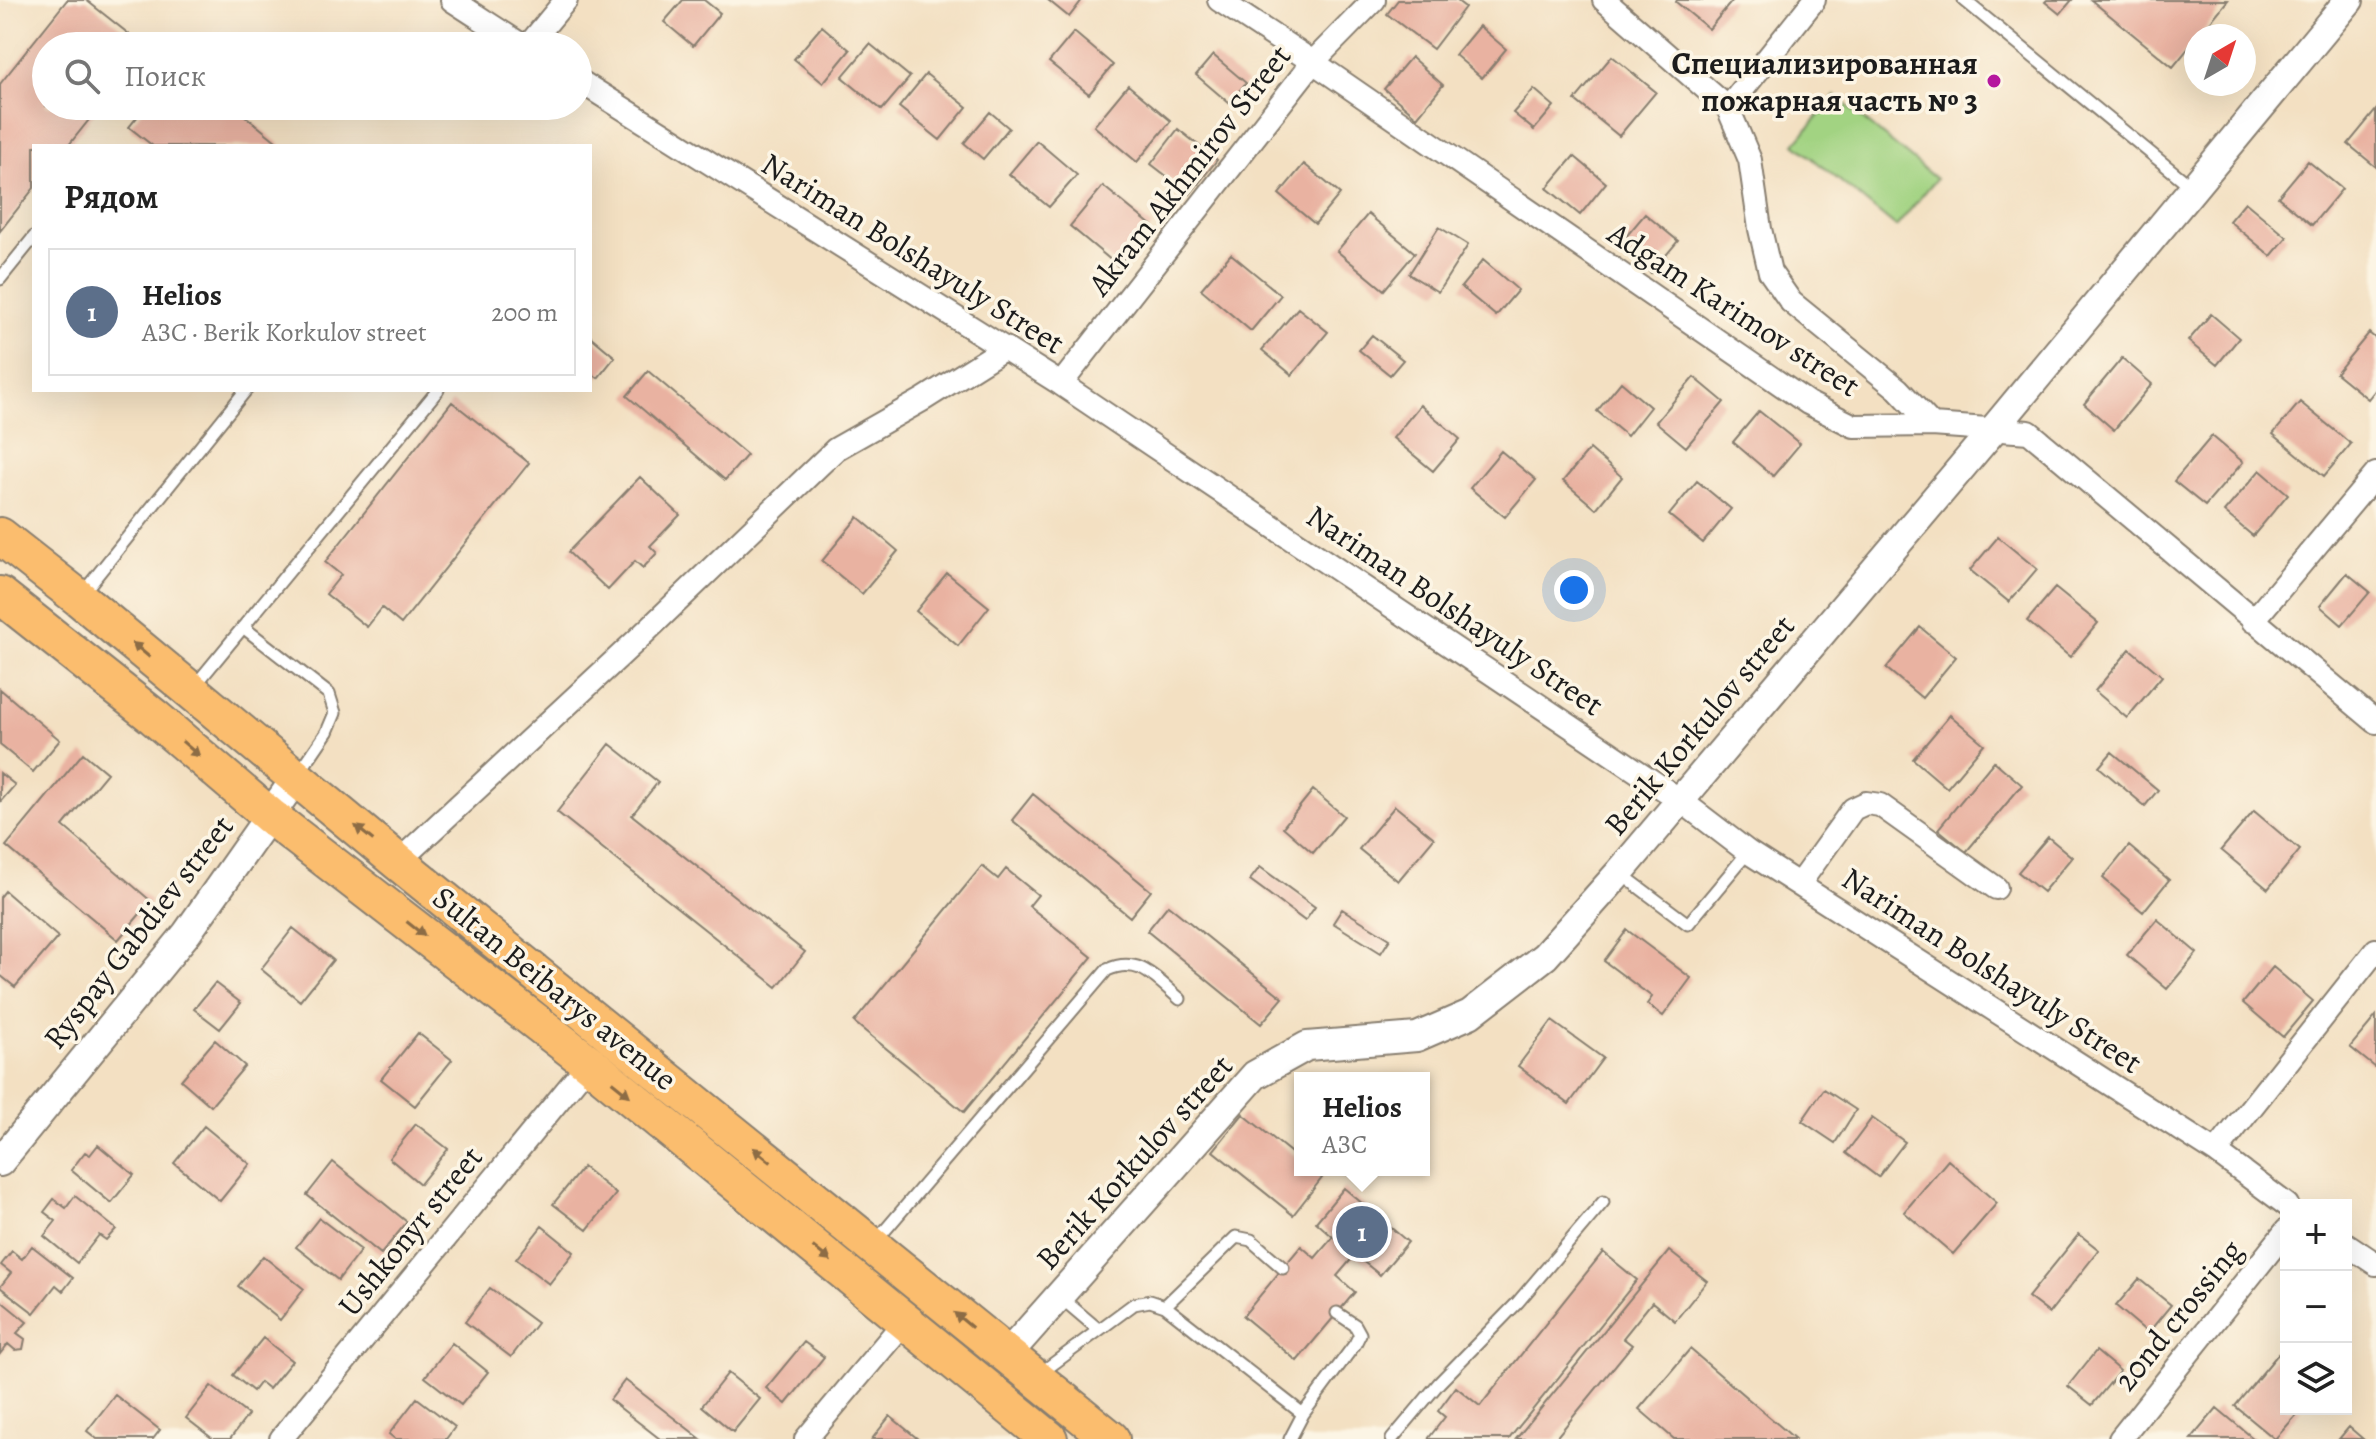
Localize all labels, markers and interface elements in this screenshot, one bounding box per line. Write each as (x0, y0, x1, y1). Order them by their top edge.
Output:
north arrow (2184, 24, 2256, 96)
search box (32, 32, 592, 120)
street label: Akram Akhmirov Street (1077, 35, 1301, 305)
place label: Специализированная пожарная часть № 3 (1672, 41, 1978, 122)
icon: search (60, 54, 104, 98)
text: Поиск (124, 56, 206, 96)
marker: Специализированная пожарная часть № 3 (1985, 72, 2003, 90)
street label: Nariman Bolshayuly Street (753, 142, 1073, 364)
text: Рядом (64, 173, 158, 220)
street label: Adgam Karimov street (1599, 210, 1868, 407)
text: Helios (142, 275, 222, 315)
text: 1 (87, 295, 97, 330)
text: 200 m (491, 295, 558, 330)
text: АЗС · Berik Korkulov street (142, 315, 427, 350)
street label: Nariman Bolshayuly Street (1298, 494, 1612, 726)
your location (1554, 570, 1594, 610)
street label: Berik Korkulov street (1594, 605, 1804, 845)
one-way arrow (131, 642, 151, 659)
one-way arrow (181, 740, 201, 757)
street label: Ryspay Gabdiev street (33, 806, 243, 1058)
one-way arrow (354, 825, 374, 842)
street label: Nariman Bolshayuly Street (1833, 856, 2151, 1084)
street label: Sultan Beibarys avenue (424, 876, 686, 1100)
one-way arrow (406, 921, 426, 937)
street label: Berik Korkulov street (1025, 1045, 1243, 1279)
popup (1294, 1072, 1430, 1176)
one-way arrow (611, 1080, 631, 1097)
text: Helios (1322, 1087, 1402, 1127)
text: АЗС (1322, 1127, 1367, 1162)
street label: Ushkonyr street (328, 1137, 492, 1325)
one-way arrow (752, 1147, 772, 1164)
map controls (2280, 1199, 2352, 1415)
button: + (2280, 1199, 2352, 1271)
pin: 1 (1336, 1202, 1388, 1262)
street label: 20nd crossing (2103, 1230, 2253, 1400)
one-way arrow (812, 1245, 832, 1262)
button: − (2280, 1271, 2352, 1343)
one-way arrow (953, 1312, 973, 1329)
button: layers (2280, 1343, 2352, 1415)

